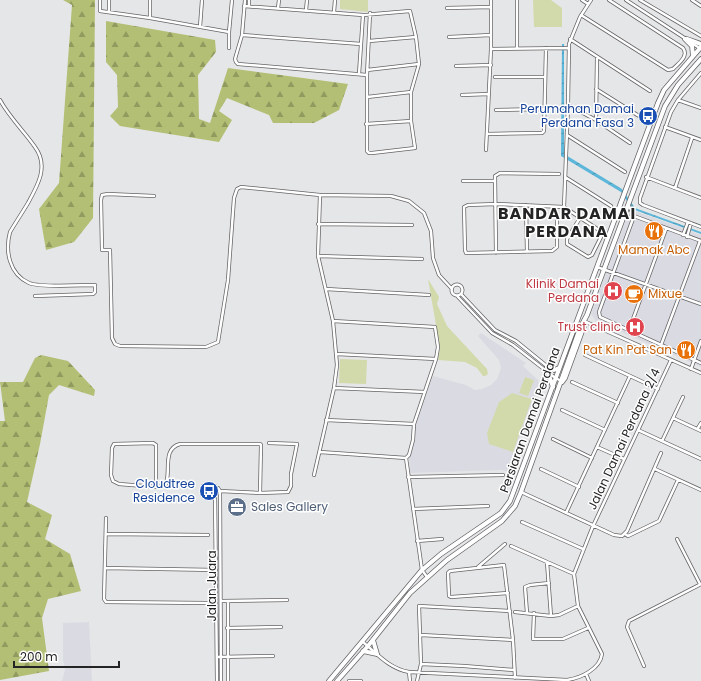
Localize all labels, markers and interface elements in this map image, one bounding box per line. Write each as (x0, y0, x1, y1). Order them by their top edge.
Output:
place label: Perumahan Damai Perdana Fasa 3 (520, 100, 634, 131)
bus stop icon: Perumahan Damai Perdana Fasa 3 (637, 105, 659, 127)
district label: BANDAR DAMAI PERDANA (498, 202, 636, 243)
restaurant icon: Mamak Abc (643, 220, 665, 242)
place label: Mamak Abc (618, 241, 690, 258)
place label: Klinik Damai Perdana (526, 275, 599, 306)
hospital icon: Klinik Damai Perdana (602, 280, 624, 302)
cafe icon: Mixue (623, 283, 645, 305)
place label: Mixue (648, 285, 682, 302)
hospital icon: Trust clinic (624, 316, 646, 338)
place label: Trust clinic (557, 318, 621, 335)
restaurant icon: Pat Kin Pat San (675, 339, 697, 361)
place label: Pat Kin Pat San (583, 341, 672, 358)
street label: Persiaran Damai Perdana (495, 345, 564, 495)
street label: Jalan Damai Perdana 2/4 (583, 365, 664, 512)
place label: Cloudtree Residence (133, 475, 195, 506)
bus stop icon: Cloudtree Residence (198, 480, 220, 502)
office icon: Sales Gallery (226, 496, 248, 518)
place label: Sales Gallery (251, 498, 328, 515)
street label: Jalan Juara (203, 550, 220, 622)
scale bar (14, 643, 119, 669)
text: 200 m (20, 648, 58, 665)

